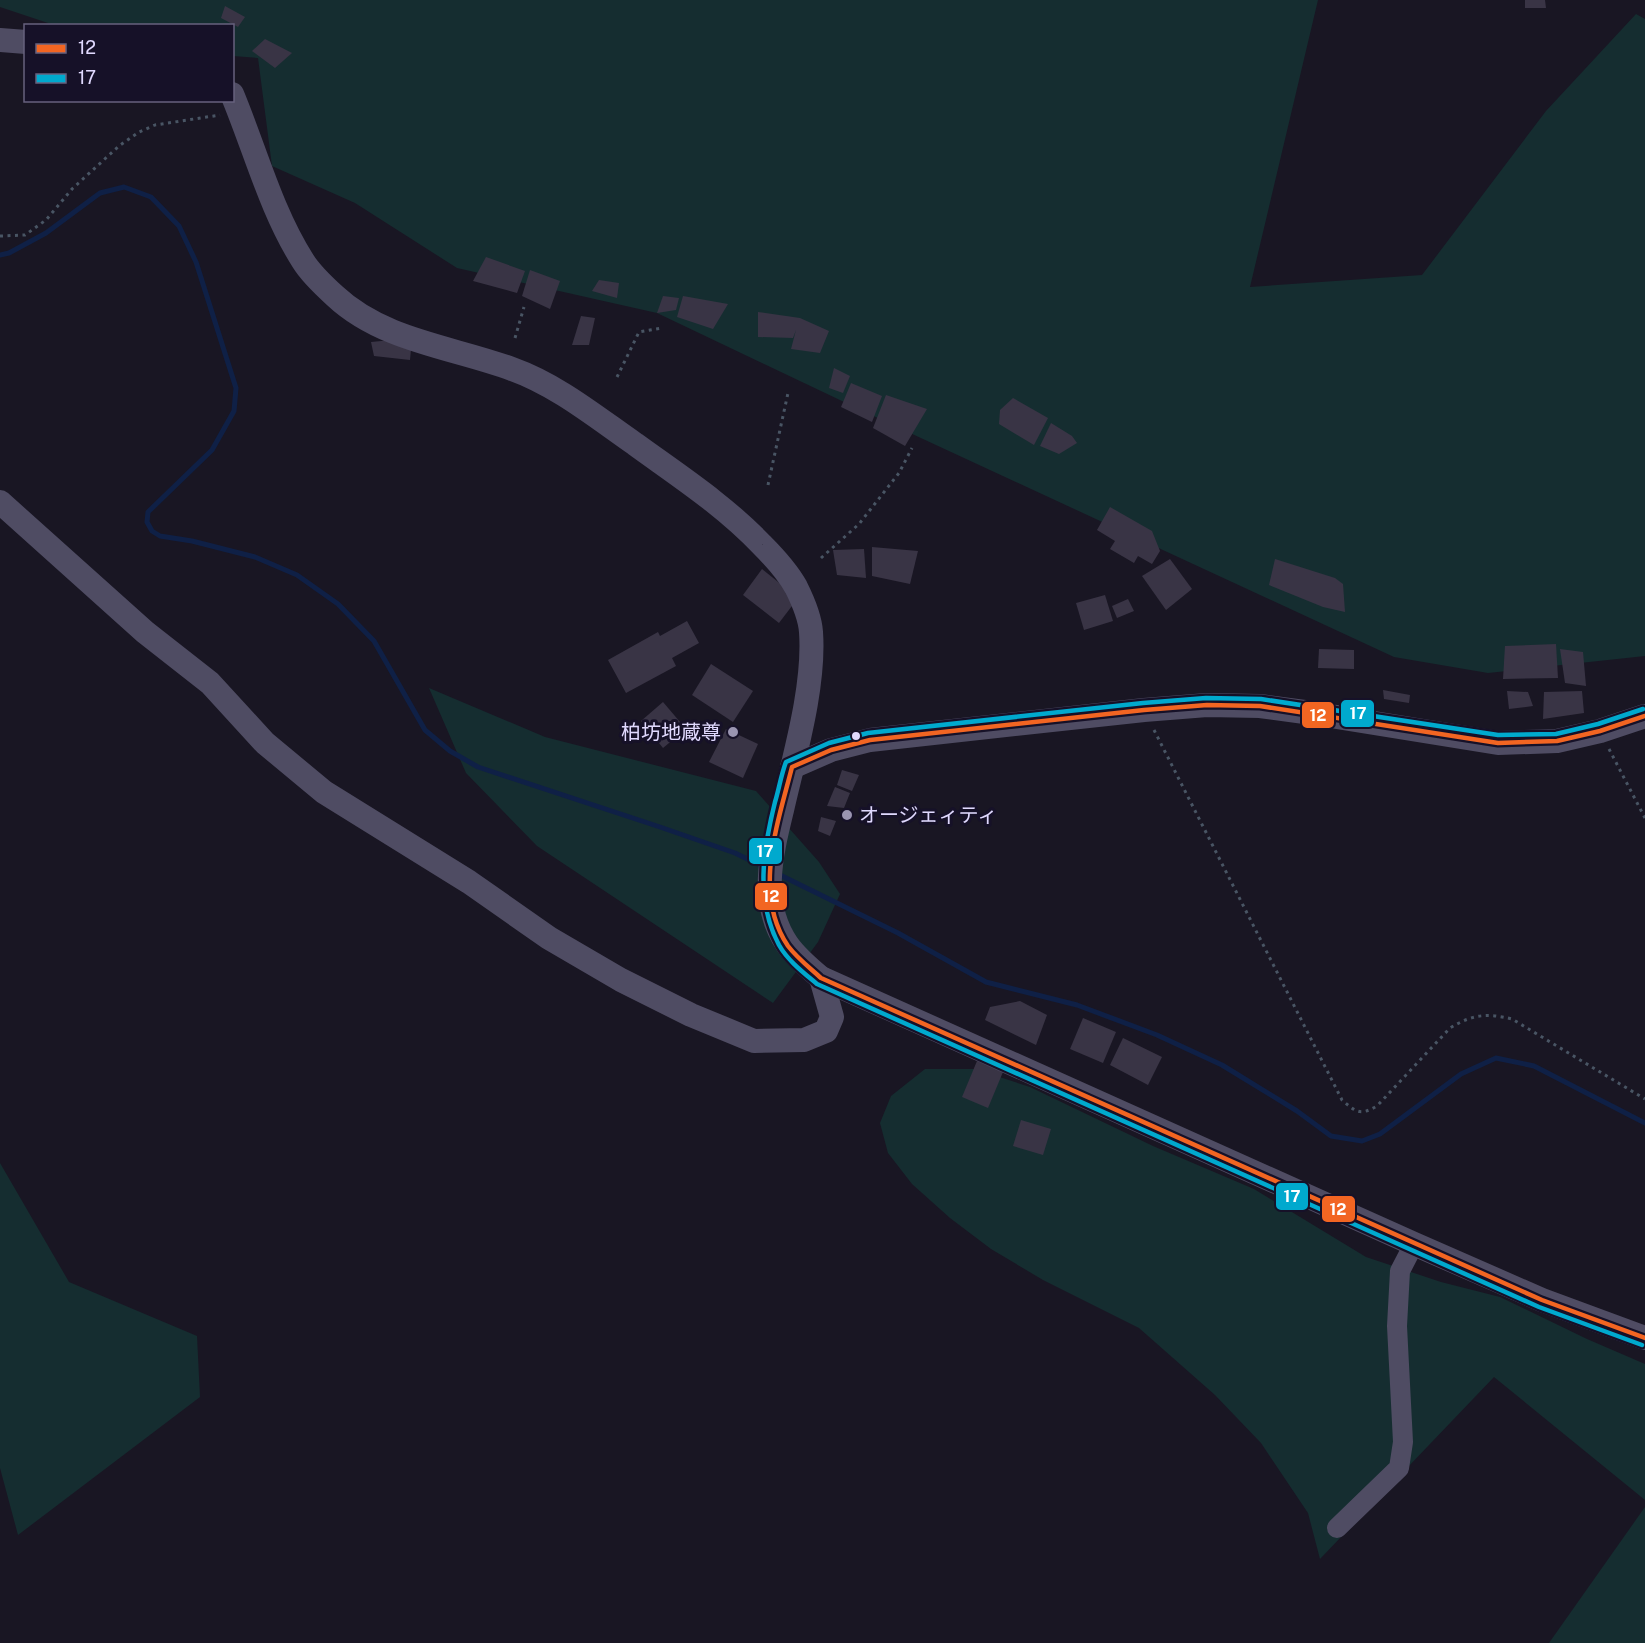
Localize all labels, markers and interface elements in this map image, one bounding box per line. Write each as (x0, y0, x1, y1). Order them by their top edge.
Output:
legend (24, 24, 234, 102)
text: 12 (78, 37, 96, 58)
text: 17 (78, 67, 96, 88)
line badge: 17 (1340, 699, 1375, 728)
line badge: 12 (1301, 701, 1335, 729)
text: 17 (1350, 704, 1366, 723)
text: 12 (1309, 706, 1327, 725)
place label: 柏坊地蔵尊 (621, 720, 721, 744)
marker: 柏坊地蔵尊 (726, 725, 740, 739)
unlabelled marker (850, 730, 862, 742)
place label: オージェィティ (859, 803, 997, 827)
marker: オージェィティ (840, 808, 854, 822)
line badge: 17 (748, 837, 783, 865)
text: 17 (757, 842, 773, 861)
line badge: 12 (754, 882, 788, 911)
text: 12 (762, 887, 780, 906)
line badge: 17 (1275, 1182, 1309, 1211)
text: 17 (1284, 1187, 1300, 1206)
line badge: 12 (1321, 1195, 1356, 1223)
text: 12 (1329, 1200, 1347, 1219)

